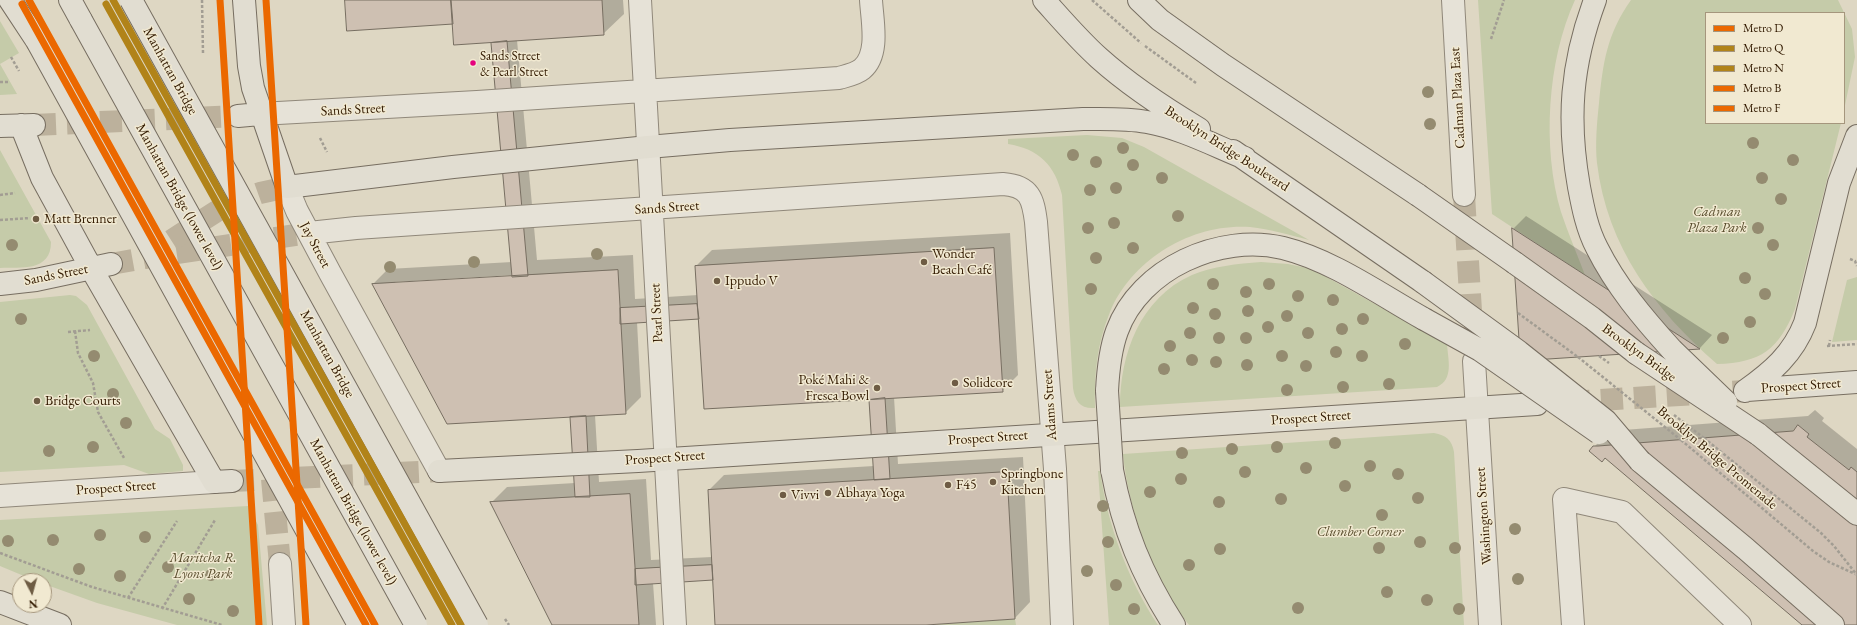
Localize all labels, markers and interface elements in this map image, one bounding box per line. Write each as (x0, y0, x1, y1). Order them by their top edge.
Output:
legend (1705, 12, 1845, 124)
text: Metro D (1743, 20, 1783, 36)
street label: Manhattan Bridge (139, 24, 201, 118)
text: Metro Q (1743, 40, 1784, 56)
street label: Cadman Plaza East (1447, 47, 1469, 149)
place label: Sands Street & Pearl Street (480, 48, 548, 79)
marker: Sands Street & Pearl Street (468, 58, 478, 68)
text: Metro N (1743, 60, 1784, 76)
text: Metro B (1743, 80, 1781, 96)
street label: Sands Street (320, 100, 386, 120)
text: Metro F (1743, 100, 1781, 116)
street label: Brooklyn Bridge Boulevard (1162, 102, 1292, 196)
street label: Manhattan Bridge (lower level) (132, 121, 226, 273)
street label: Sands Street (634, 197, 700, 219)
park label: Cadman Plaza Park (1687, 204, 1747, 236)
place label: Matt Brenner (44, 211, 117, 227)
marker: Matt Brenner (31, 214, 41, 224)
street label: Jay Street (296, 219, 334, 271)
place label: Wonder Beach Café (932, 246, 992, 278)
marker: Wonder Beach Café (919, 257, 929, 267)
street label: Sands Street (23, 261, 89, 289)
place label: Ippudo V (725, 273, 778, 289)
marker: Ippudo V (712, 276, 722, 286)
street label: Pearl Street (647, 283, 667, 343)
street label: Manhattan Bridge (296, 307, 358, 401)
street label: Brooklyn Bridge (1599, 320, 1679, 386)
street label: Adams Street (1039, 369, 1061, 441)
place label: Poké Mahi & Fresca Bowl (798, 372, 869, 404)
place label: Solidcore (963, 375, 1013, 391)
street label: Prospect Street (1760, 375, 1842, 397)
marker: Solidcore (950, 378, 960, 388)
marker: Poké Mahi & Fresca Bowl (872, 383, 882, 393)
place label: Bridge Courts (45, 393, 121, 409)
marker: Bridge Courts (32, 396, 42, 406)
street label: Brooklyn Bridge Promenade (1653, 403, 1781, 513)
street label: Prospect Street (1270, 407, 1352, 429)
street label: Prospect Street (947, 427, 1029, 449)
street label: Manhattan Bridge (lower level) (306, 436, 400, 588)
street label: Prospect Street (624, 447, 706, 469)
place label: Springbone Kitchen (1001, 466, 1063, 498)
street label: Washington Street (1472, 467, 1496, 565)
street label: Prospect Street (75, 477, 157, 499)
place label: F45 (956, 477, 977, 493)
marker: Springbone Kitchen (988, 477, 998, 487)
marker: F45 (943, 480, 953, 490)
place label: Abhaya Yoga (836, 485, 905, 501)
place label: Vivvi (791, 487, 819, 503)
marker: Abhaya Yoga (823, 488, 833, 498)
marker: Vivvi (778, 490, 788, 500)
park label: Clumber Corner (1317, 524, 1403, 540)
park label: Maritcha R. Lyons Park (169, 550, 237, 582)
north arrow (12, 573, 52, 613)
text: N (28, 597, 38, 611)

